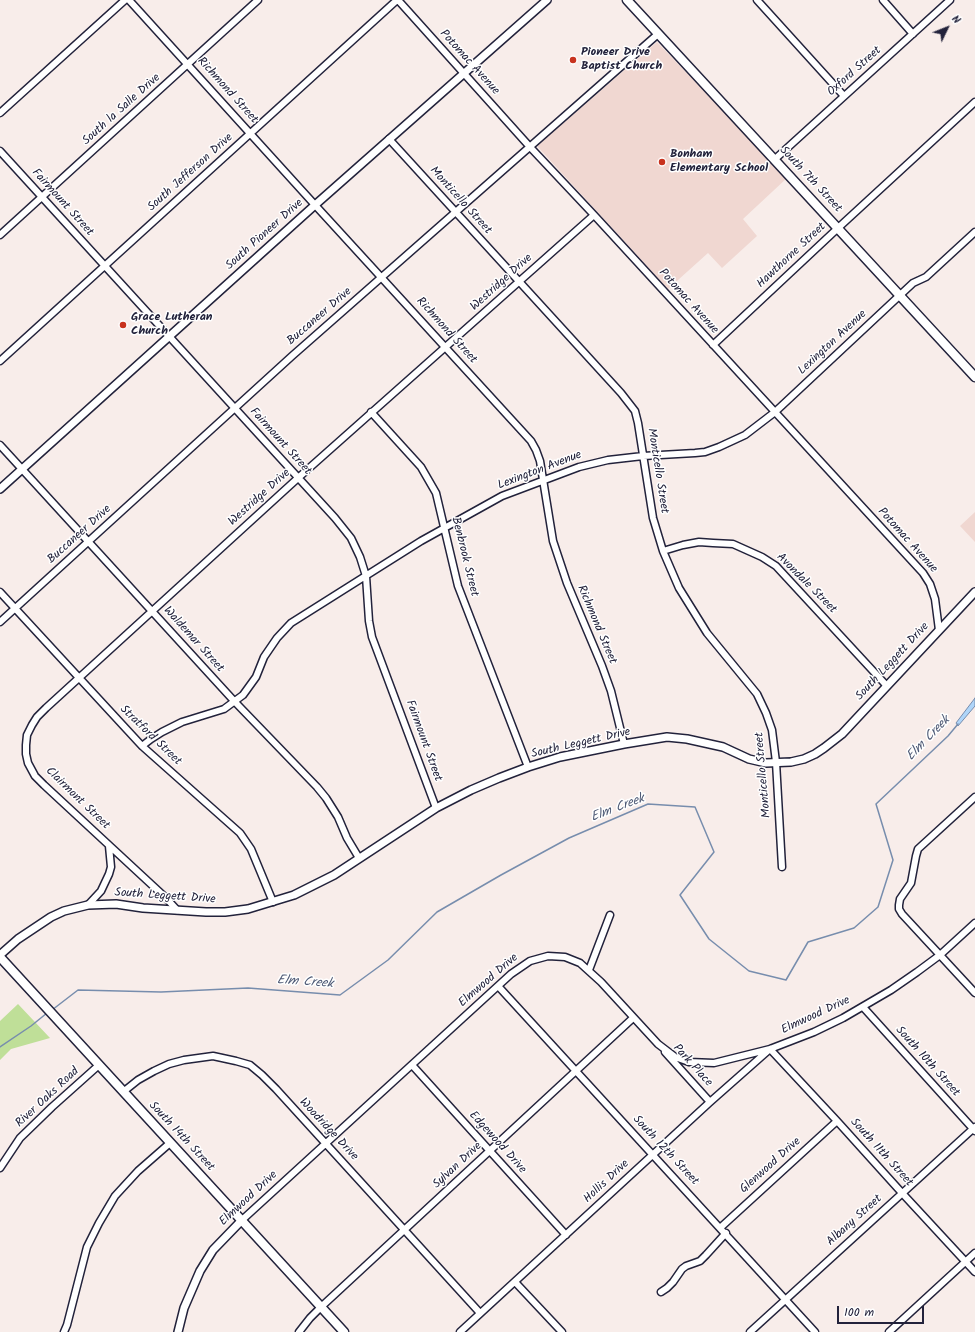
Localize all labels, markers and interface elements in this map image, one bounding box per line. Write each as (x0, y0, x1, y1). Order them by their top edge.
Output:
north arrow (927, 8, 967, 48)
text: N (947, 11, 965, 28)
street label: Potomac Avenue (436, 27, 502, 99)
street label: Oxford Street (825, 44, 885, 100)
place label: Pioneer Drive Baptist Church (581, 46, 662, 74)
street label: Richmond Street (193, 55, 261, 127)
marker: Pioneer Drive Baptist Church (568, 55, 578, 65)
street label: South la Salle Drive (80, 71, 164, 149)
street label: South Jefferson Drive (145, 131, 237, 215)
street label: South 7th Street (776, 144, 844, 216)
place label: Bonham Elementary School (670, 148, 768, 176)
marker: Bonham Elementary School (657, 157, 667, 167)
street label: Monticello Street (426, 164, 494, 238)
street label: Fairmount Street (28, 166, 96, 240)
street label: South Pioneer Drive (223, 196, 307, 274)
street label: Hawthorne Street (754, 220, 830, 292)
street label: Westridge Drive (468, 251, 536, 315)
street label: Potomac Avenue (655, 266, 721, 338)
street label: Buccaneer Drive (285, 285, 355, 349)
street label: Richmond Street (412, 295, 480, 367)
street label: Lexington Avenue (796, 308, 870, 378)
place label: Grace Lutheran Church (131, 311, 212, 339)
marker: Grace Lutheran Church (118, 320, 128, 330)
street label: Fairmount Street (246, 405, 314, 479)
street label: Monticello Street (643, 427, 671, 515)
street label: Lexington Avenue (496, 448, 584, 494)
street label: Westridge Drive (226, 466, 294, 530)
street label: Buccaneer Drive (45, 503, 115, 567)
street label: Potomac Avenue (874, 505, 940, 577)
street label: Benbrook Street (447, 516, 481, 598)
street label: Avondale Street (773, 551, 839, 617)
street label: Richmond Street (573, 583, 619, 667)
street label: Waldemar Street (160, 604, 226, 676)
street label: South Leggett Drive (853, 620, 933, 704)
street label: Fairmount Street (402, 698, 444, 784)
street label: Stratford Street (116, 703, 184, 769)
water label: Elm Creek (904, 713, 954, 765)
street label: South Leggett Drive (530, 726, 632, 762)
street label: Monticello Street (753, 731, 775, 819)
street label: Clairmont Street (42, 765, 112, 833)
water label: Elm Creek (589, 792, 647, 826)
street label: South Leggett Drive (114, 886, 216, 908)
street label: Elmwood Drive (456, 951, 522, 1011)
water label: Elm Creek (276, 973, 334, 993)
street label: Elmwood Drive (779, 994, 853, 1038)
street label: South 10th Street (892, 1024, 962, 1100)
street label: Park Place (669, 1042, 715, 1090)
street label: River Oaks Road (13, 1065, 83, 1131)
street label: Woodridge Drive (295, 1096, 361, 1164)
street label: South 14th Street (145, 1099, 217, 1175)
street label: Edgewood Drive (465, 1109, 529, 1177)
street label: South 12th Street (629, 1113, 701, 1189)
street label: South 11th Street (846, 1116, 916, 1190)
street label: Glenwood Drive (738, 1135, 804, 1197)
street label: Sylvan Drive (430, 1140, 486, 1192)
street label: Hollis Drive (581, 1157, 633, 1207)
street label: Elmwood Drive (217, 1168, 281, 1230)
street label: Albany Street (824, 1192, 886, 1250)
scale bar (839, 1298, 926, 1324)
text: 100 m (844, 1303, 874, 1322)

